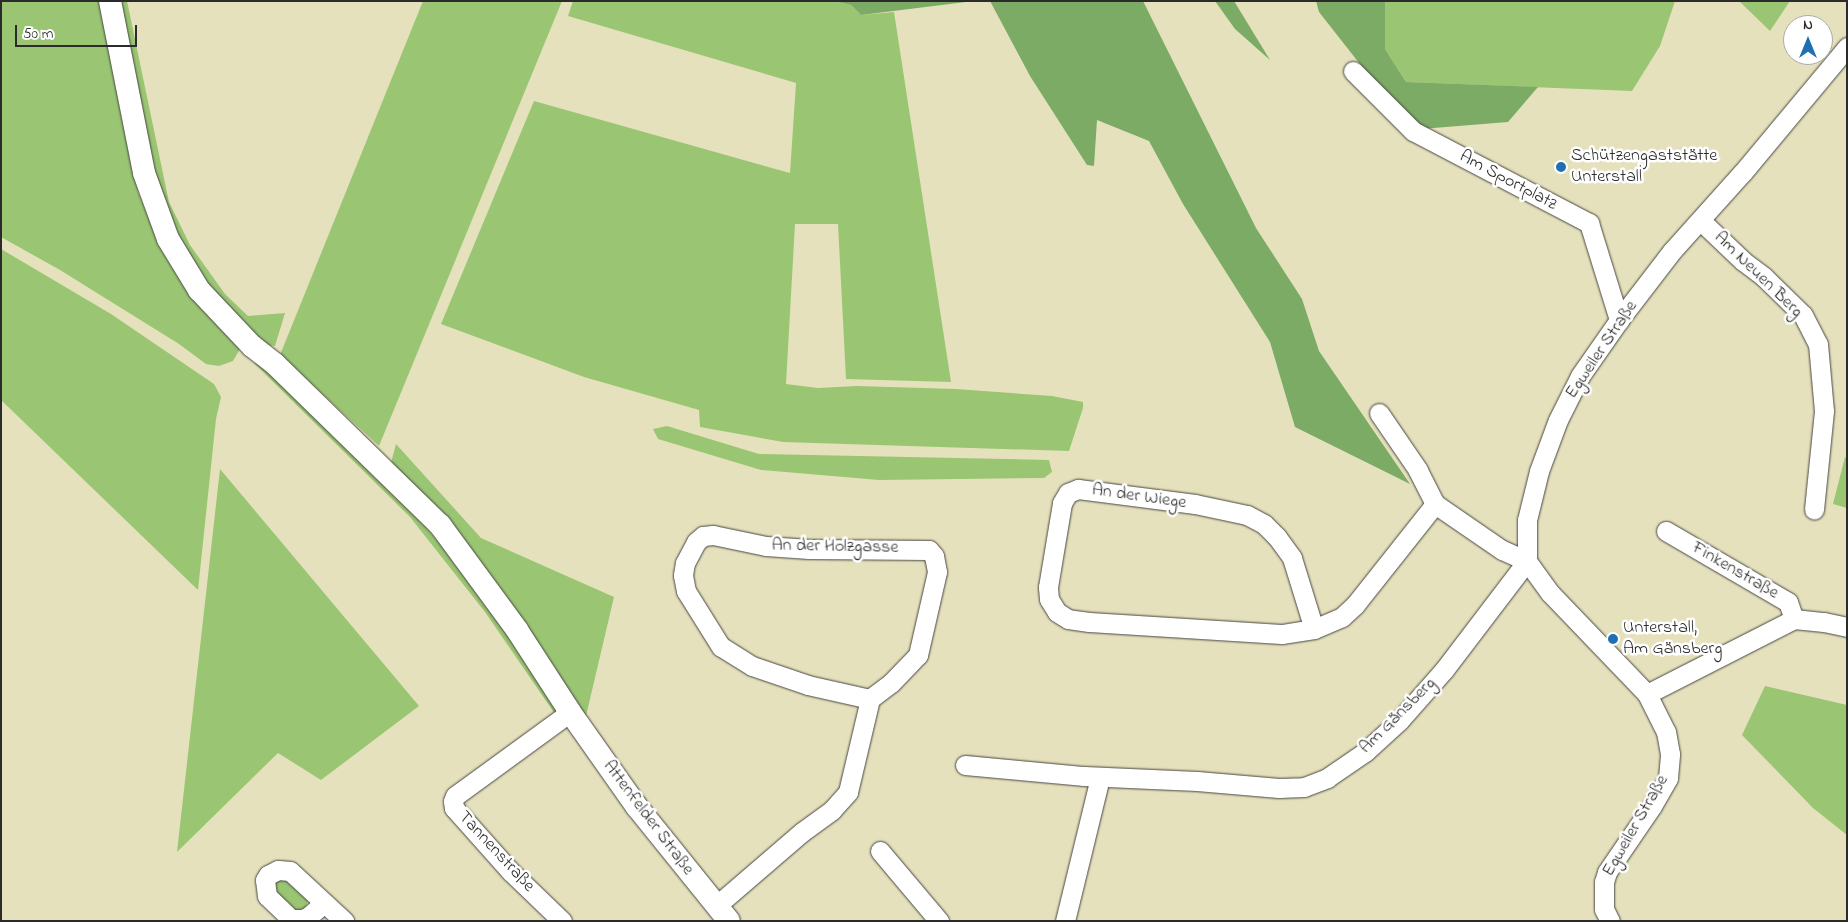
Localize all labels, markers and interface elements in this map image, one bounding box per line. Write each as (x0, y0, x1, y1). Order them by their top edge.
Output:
scale bar (18, 15, 140, 47)
north arrow (1783, 15, 1833, 65)
text: N (1803, 15, 1813, 36)
text: 50 m (23, 23, 53, 45)
street label: Am Sportplatz (1455, 146, 1561, 216)
place label: Schützengaststätte Unterstall (1571, 146, 1717, 188)
marker: Schützengaststätte Unterstall (1555, 161, 1567, 173)
street label: Am Neuen Berg (1709, 227, 1807, 323)
street label: Egweiler Straße (1561, 297, 1643, 403)
street label: An der Wiege (1090, 480, 1188, 514)
street label: An der Holzgasse (771, 535, 899, 559)
street label: Finkenstraße (1688, 537, 1782, 605)
place label: Unterstall, Am Gänsberg (1623, 618, 1722, 660)
marker: Unterstall, Am Gänsberg (1607, 633, 1619, 645)
street label: Am Gänsberg (1355, 673, 1441, 759)
street label: Attenfelder Straße (598, 756, 698, 880)
street label: Egweiler Straße (1598, 771, 1674, 881)
street label: Tannenstraße (453, 807, 539, 897)

